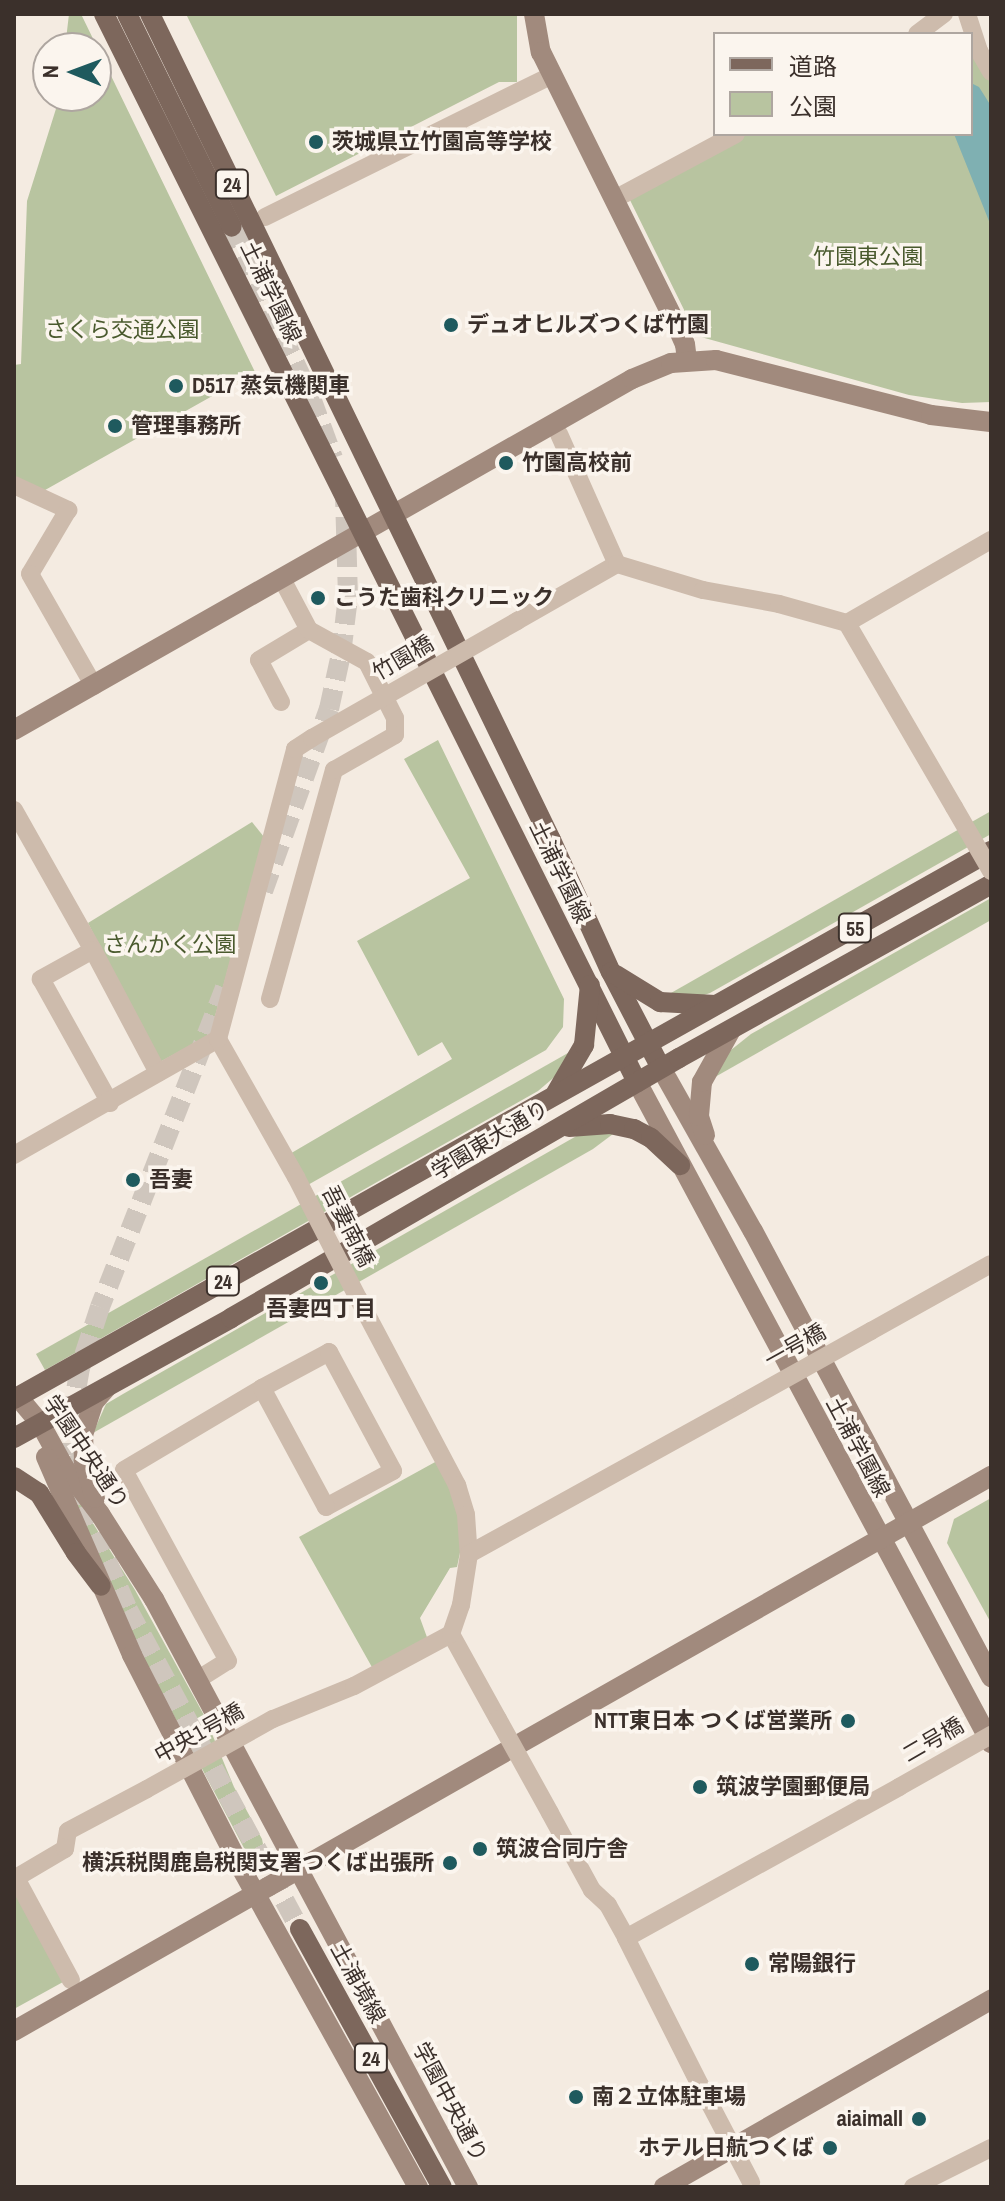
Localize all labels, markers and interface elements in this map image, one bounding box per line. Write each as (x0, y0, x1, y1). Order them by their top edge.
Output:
north arrow (32, 32, 112, 112)
legend (713, 32, 973, 136)
text: 道路 (789, 50, 837, 82)
text: N (35, 65, 65, 78)
text: 公園 (789, 90, 837, 122)
place label: 茨城県立竹園高等学校 (332, 129, 552, 155)
marker: 茨城県立竹園高等学校 (307, 133, 325, 151)
road number: 24 (214, 168, 250, 200)
street label: 土浦学園線 (235, 237, 307, 347)
park label: 竹園東公園 (813, 244, 923, 270)
place label: デュオヒルズつくば竹園 (467, 312, 709, 338)
marker: デュオヒルズつくば竹園 (442, 316, 460, 334)
park label: さくら交通公園 (45, 317, 199, 343)
place label: D517 蒸気機関車 (192, 373, 350, 399)
marker: D517 蒸気機関車 (167, 377, 185, 395)
place label: 管理事務所 (131, 413, 241, 439)
marker: 管理事務所 (106, 417, 124, 435)
place label: 竹園高校前 (522, 450, 632, 476)
marker: 竹園高校前 (497, 454, 515, 472)
place label: こうた歯科クリニック (334, 585, 554, 611)
marker: こうた歯科クリニック (309, 589, 327, 607)
street label: 竹園橋 (368, 630, 438, 686)
street label: 土浦学園線 (524, 817, 596, 927)
road number: 55 (837, 912, 873, 944)
park label: さんかく公園 (104, 932, 236, 958)
street label: 学園東大通り (427, 1095, 553, 1185)
place label: 吾妻 (149, 1167, 193, 1193)
marker: 吾妻 (124, 1171, 142, 1189)
street label: 吾妻南橋 (316, 1181, 380, 1271)
road number: 24 (205, 1265, 241, 1297)
marker: 吾妻四丁目 (312, 1274, 330, 1292)
place label: 吾妻四丁目 (266, 1296, 376, 1322)
street label: 一号橋 (760, 1318, 830, 1374)
street label: 学園中央通り (38, 1390, 134, 1514)
street label: 土浦学園線 (821, 1392, 895, 1502)
street label: 中央1号橋 (150, 1698, 248, 1768)
place label: NTT東日本 つくば営業所 (594, 1708, 832, 1734)
marker: NTT東日本 つくば営業所 (839, 1712, 857, 1730)
street label: 二号橋 (898, 1712, 968, 1768)
place label: 筑波学園郵便局 (716, 1774, 870, 1800)
marker: 筑波学園郵便局 (691, 1778, 709, 1796)
place label: 筑波合同庁舎 (496, 1836, 628, 1862)
marker: 筑波合同庁舎 (471, 1840, 489, 1858)
place label: 横浜税関鹿島税関支署つくば出張所 (82, 1850, 434, 1876)
marker: 横浜税関鹿島税関支署つくば出張所 (441, 1854, 459, 1872)
street label: 土浦境線 (325, 1938, 391, 2028)
place label: 常陽銀行 (768, 1951, 856, 1977)
marker: 常陽銀行 (743, 1955, 761, 1973)
street label: 学園中央通り (407, 2038, 493, 2166)
road number: 24 (353, 2042, 389, 2074)
place label: 南２立体駐車場 (592, 2084, 746, 2110)
marker: 南２立体駐車場 (567, 2088, 585, 2106)
place label: aiaimall (837, 2106, 903, 2132)
marker: aiaimall (910, 2110, 928, 2128)
place label: ホテル日航つくば (638, 2135, 814, 2161)
marker: ホテル日航つくば (821, 2139, 839, 2157)

